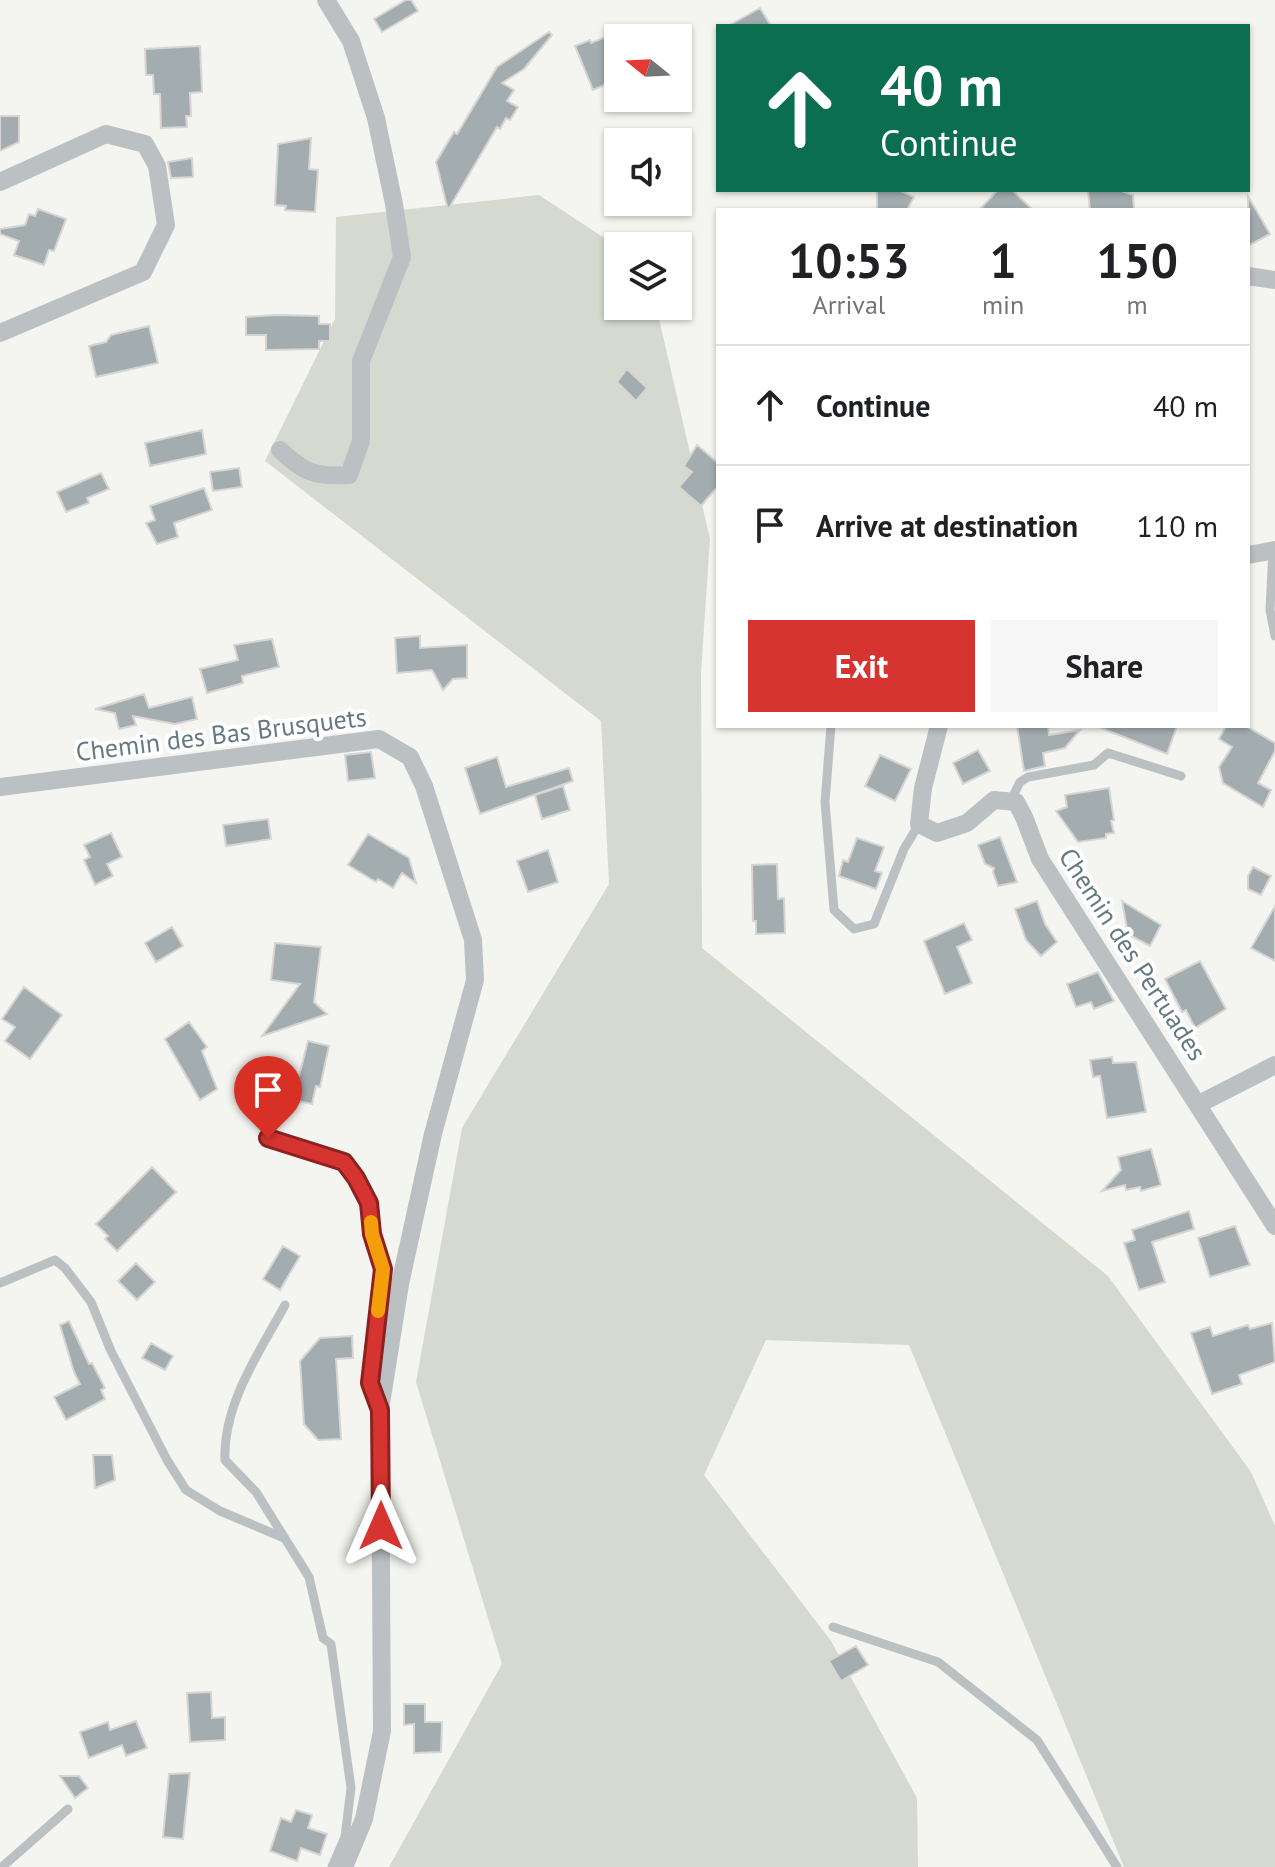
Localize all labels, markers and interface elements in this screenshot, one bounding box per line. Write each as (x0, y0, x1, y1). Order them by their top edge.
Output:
north arrow (604, 24, 692, 112)
map controls (604, 24, 692, 320)
text: 40 m (880, 49, 1003, 121)
icon: ahead (748, 56, 852, 160)
text: Continue (880, 119, 1018, 166)
button: sound (604, 128, 692, 216)
text: 10:53 (788, 229, 910, 291)
text: 1 (989, 229, 1017, 291)
text: 150 (1096, 229, 1178, 291)
button: layers (604, 232, 692, 320)
text: Arrival (813, 288, 885, 321)
text: min (982, 288, 1024, 321)
text: m (1127, 288, 1148, 321)
icon: ahead (748, 383, 792, 427)
text: Continue (816, 386, 930, 425)
text: 40 m (1153, 386, 1218, 425)
icon: arrive (748, 503, 792, 547)
text: Arrive at destination (816, 506, 1078, 545)
text: 110 m (1137, 506, 1218, 545)
button: Exit (748, 620, 975, 712)
button: Share (991, 620, 1218, 712)
street label: Chemin des Bas Brusquets (74, 700, 368, 768)
street label: Chemin des Pertuades (1052, 841, 1214, 1067)
pin (234, 1056, 302, 1138)
icon: arrive (246, 1068, 290, 1112)
position arrow (339, 1484, 423, 1568)

